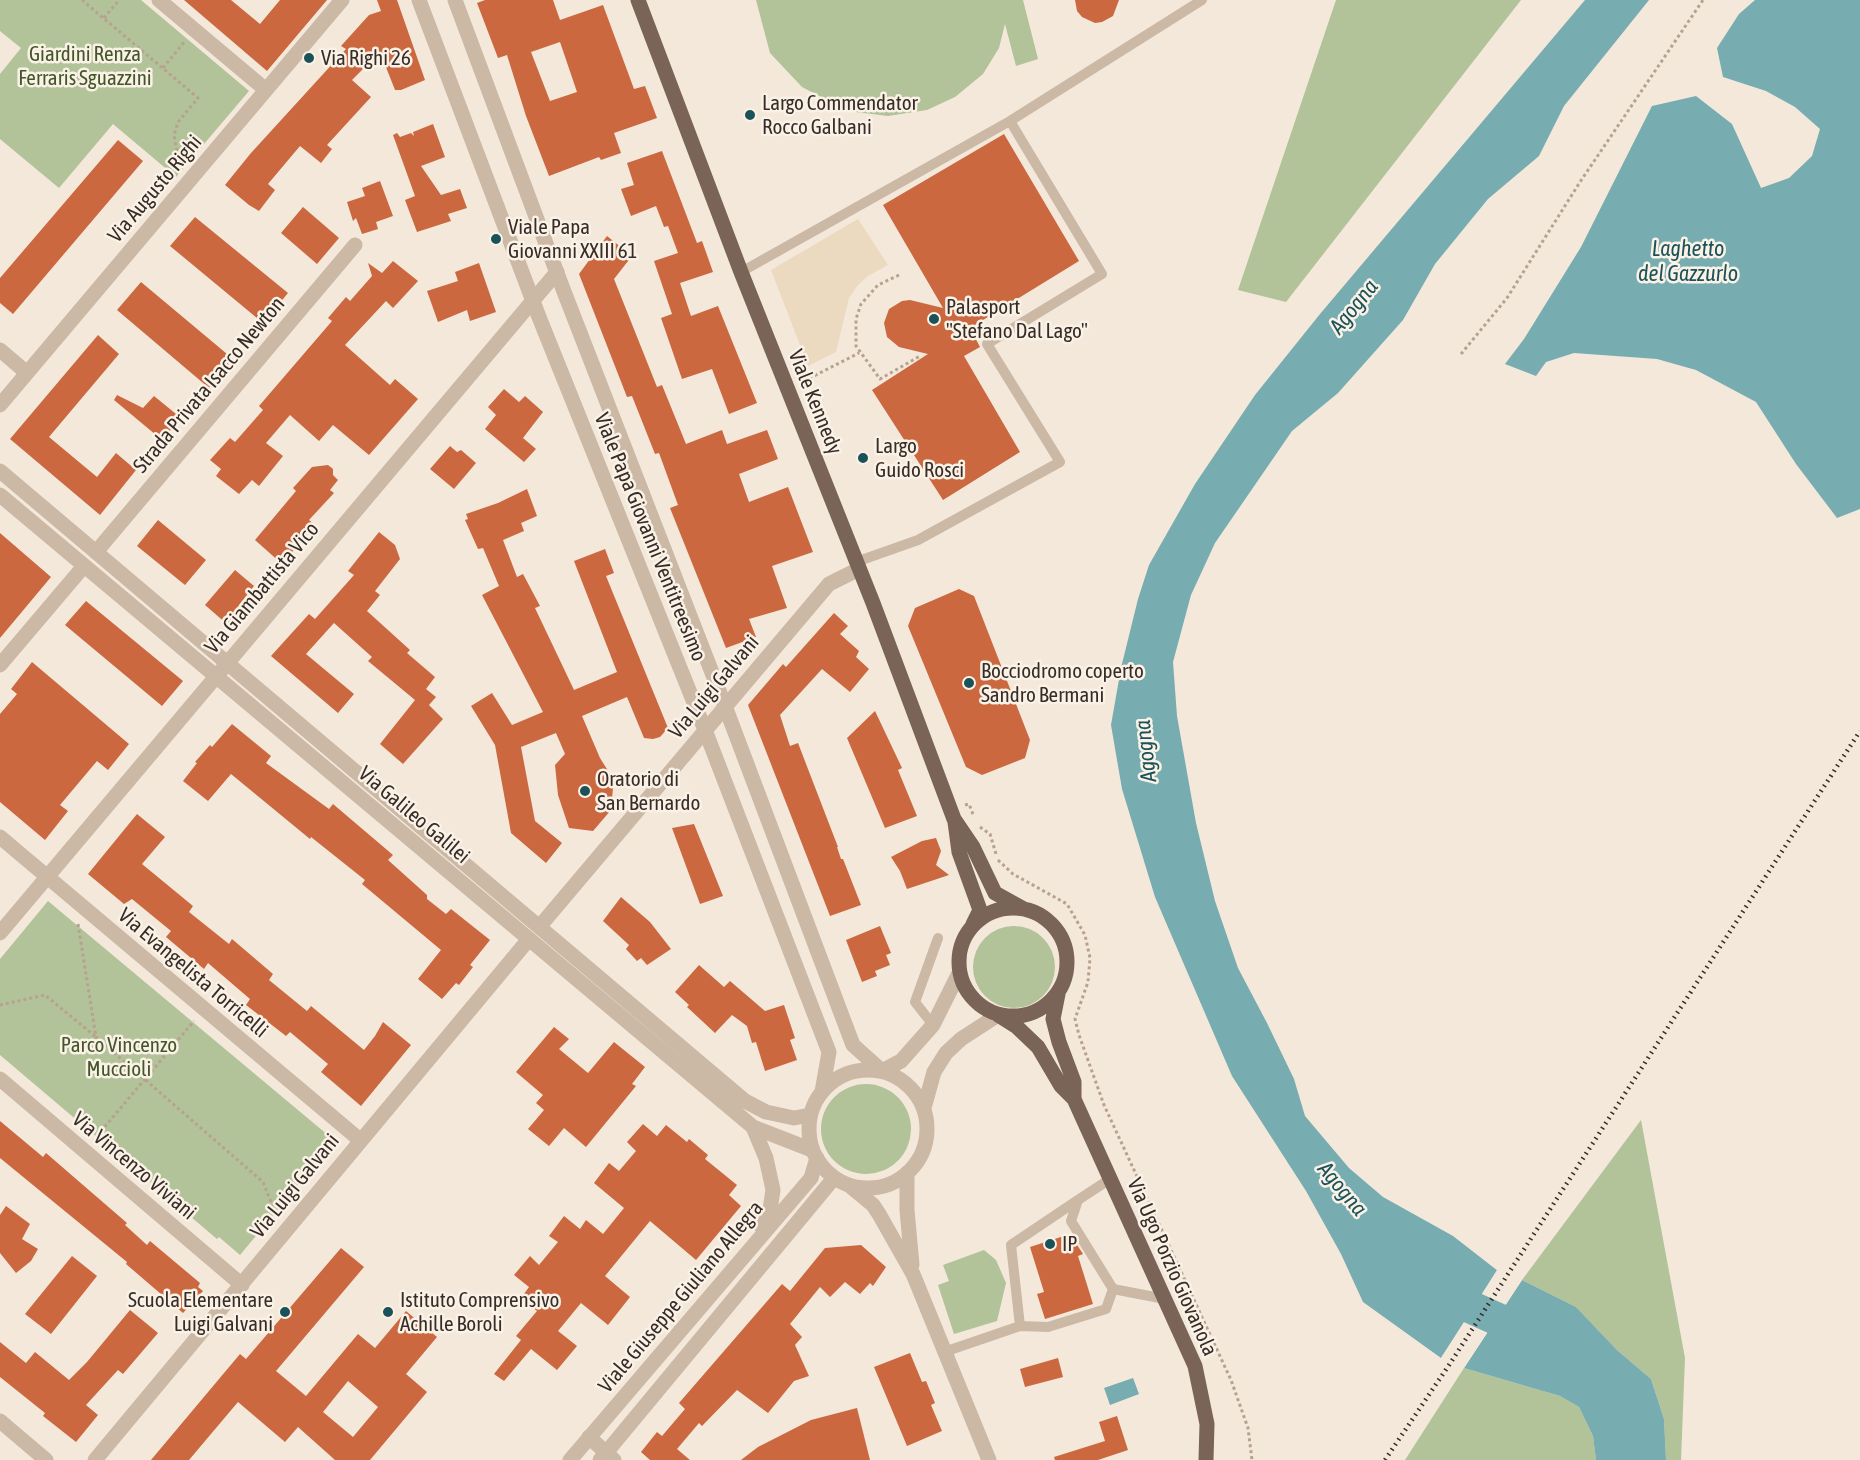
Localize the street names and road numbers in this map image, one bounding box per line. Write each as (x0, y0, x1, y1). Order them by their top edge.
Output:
street label: Via Augusto Righi (103, 130, 207, 248)
street label: Strada Privata Isacco Newton (128, 292, 290, 478)
street label: Viale Kennedy (783, 346, 847, 458)
street label: Viale Papa Giovanni Ventitreesimo (589, 409, 711, 665)
street label: Via Giambattista Vico (200, 517, 324, 659)
street label: Via Luigi Galvani (664, 630, 764, 744)
street label: Via Galileo Galilei (353, 761, 475, 869)
street label: Via Evangelista Torricelli (113, 903, 273, 1043)
street label: Via Vincenzo Viviani (67, 1107, 201, 1225)
street label: Via Luigi Galvani (245, 1129, 345, 1243)
street label: Via Ugo Porzio Giovanola (1121, 1174, 1223, 1360)
street label: Viale Giuseppe Giuliano Allegra (593, 1196, 769, 1398)

